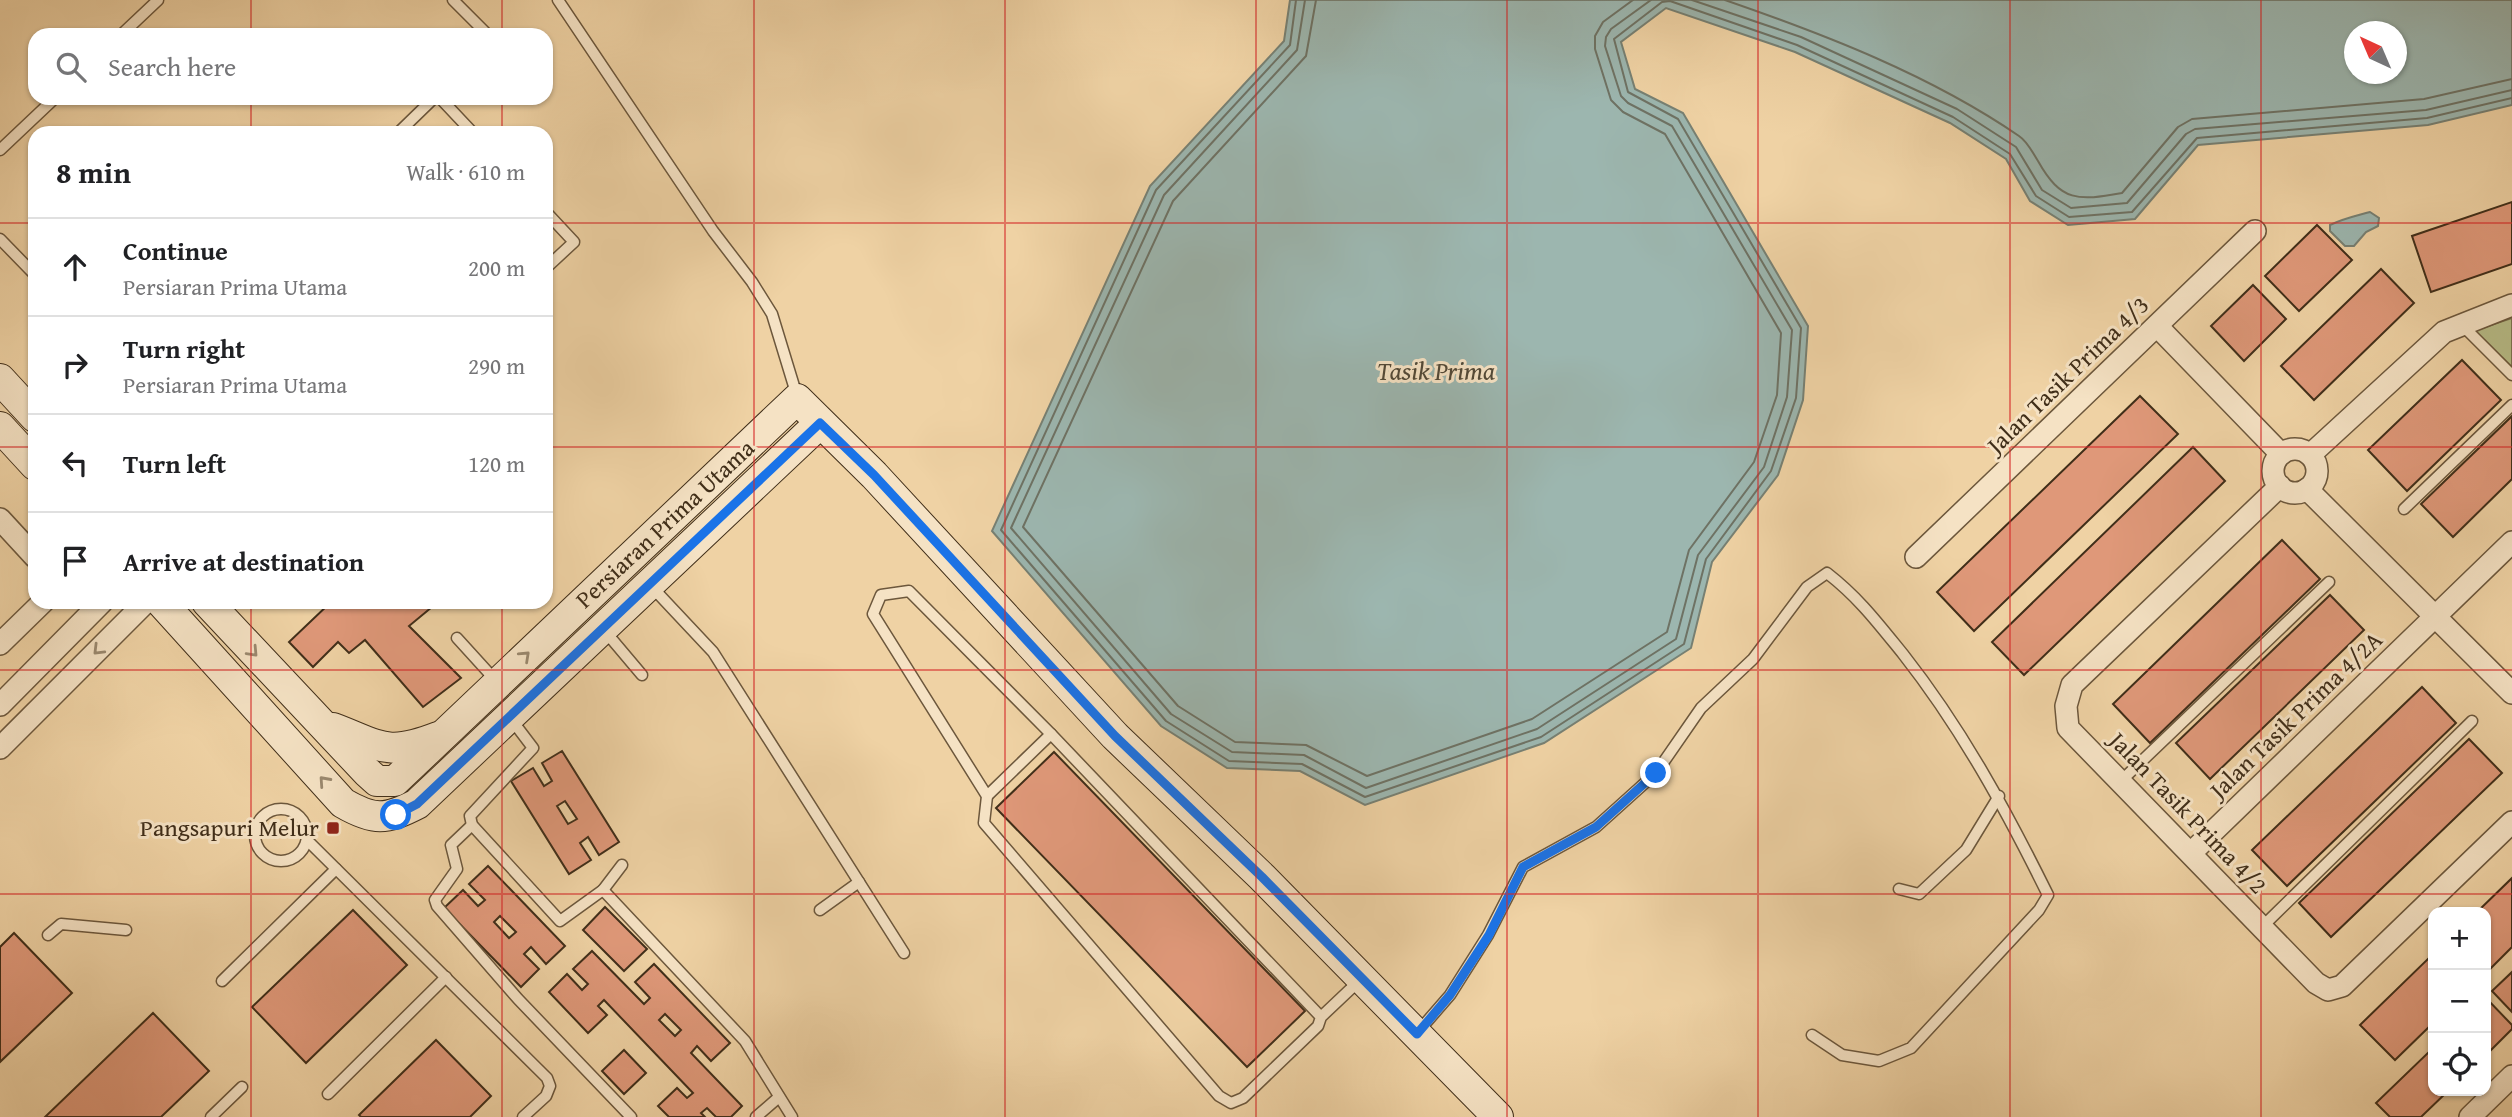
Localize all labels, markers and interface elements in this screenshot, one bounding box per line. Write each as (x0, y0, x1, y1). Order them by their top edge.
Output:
north arrow (2344, 21, 2407, 84)
search box (28, 28, 553, 105)
text: Search here (108, 47, 236, 86)
icon: search (52, 48, 90, 86)
text: 8 min (56, 150, 131, 194)
text: Walk · 610 m (406, 155, 525, 188)
text: Continue (123, 231, 228, 270)
icon: ahead (56, 248, 94, 286)
text: 200 m (468, 251, 525, 284)
text: Persiaran Prima Utama (123, 270, 347, 303)
street label: Jalan Tasik Prima 4/3 (1977, 288, 2157, 463)
text: Turn right (123, 329, 245, 368)
icon: right (56, 346, 94, 384)
text: 290 m (468, 349, 525, 382)
water label: Tasik Prima (1377, 351, 1495, 390)
text: Persiaran Prima Utama (123, 368, 347, 401)
street label: Persiaran Prima Utama (567, 431, 763, 616)
icon: left (56, 444, 94, 482)
text: Turn left (123, 444, 226, 483)
text: 120 m (468, 447, 525, 480)
icon: arrive (56, 542, 94, 580)
text: Arrive at destination (123, 542, 364, 581)
street label: Jalan Tasik Prima 4/2A (2199, 623, 2390, 809)
one-way arrow (93, 642, 106, 655)
one-way arrow (245, 644, 257, 657)
one-way arrow (517, 652, 530, 665)
street label: Jalan Tasik Prima 4/2 (2100, 722, 2275, 902)
route end (1640, 757, 1671, 788)
one-way arrow (320, 776, 332, 789)
route start (380, 799, 411, 830)
place label: Pangsapuri Melur (140, 810, 319, 845)
marker: Pangsapuri Melur (325, 820, 341, 836)
map controls (2428, 907, 2491, 1096)
button: + (2428, 907, 2491, 970)
button: − (2428, 970, 2491, 1033)
button: locate (2428, 1033, 2491, 1096)

